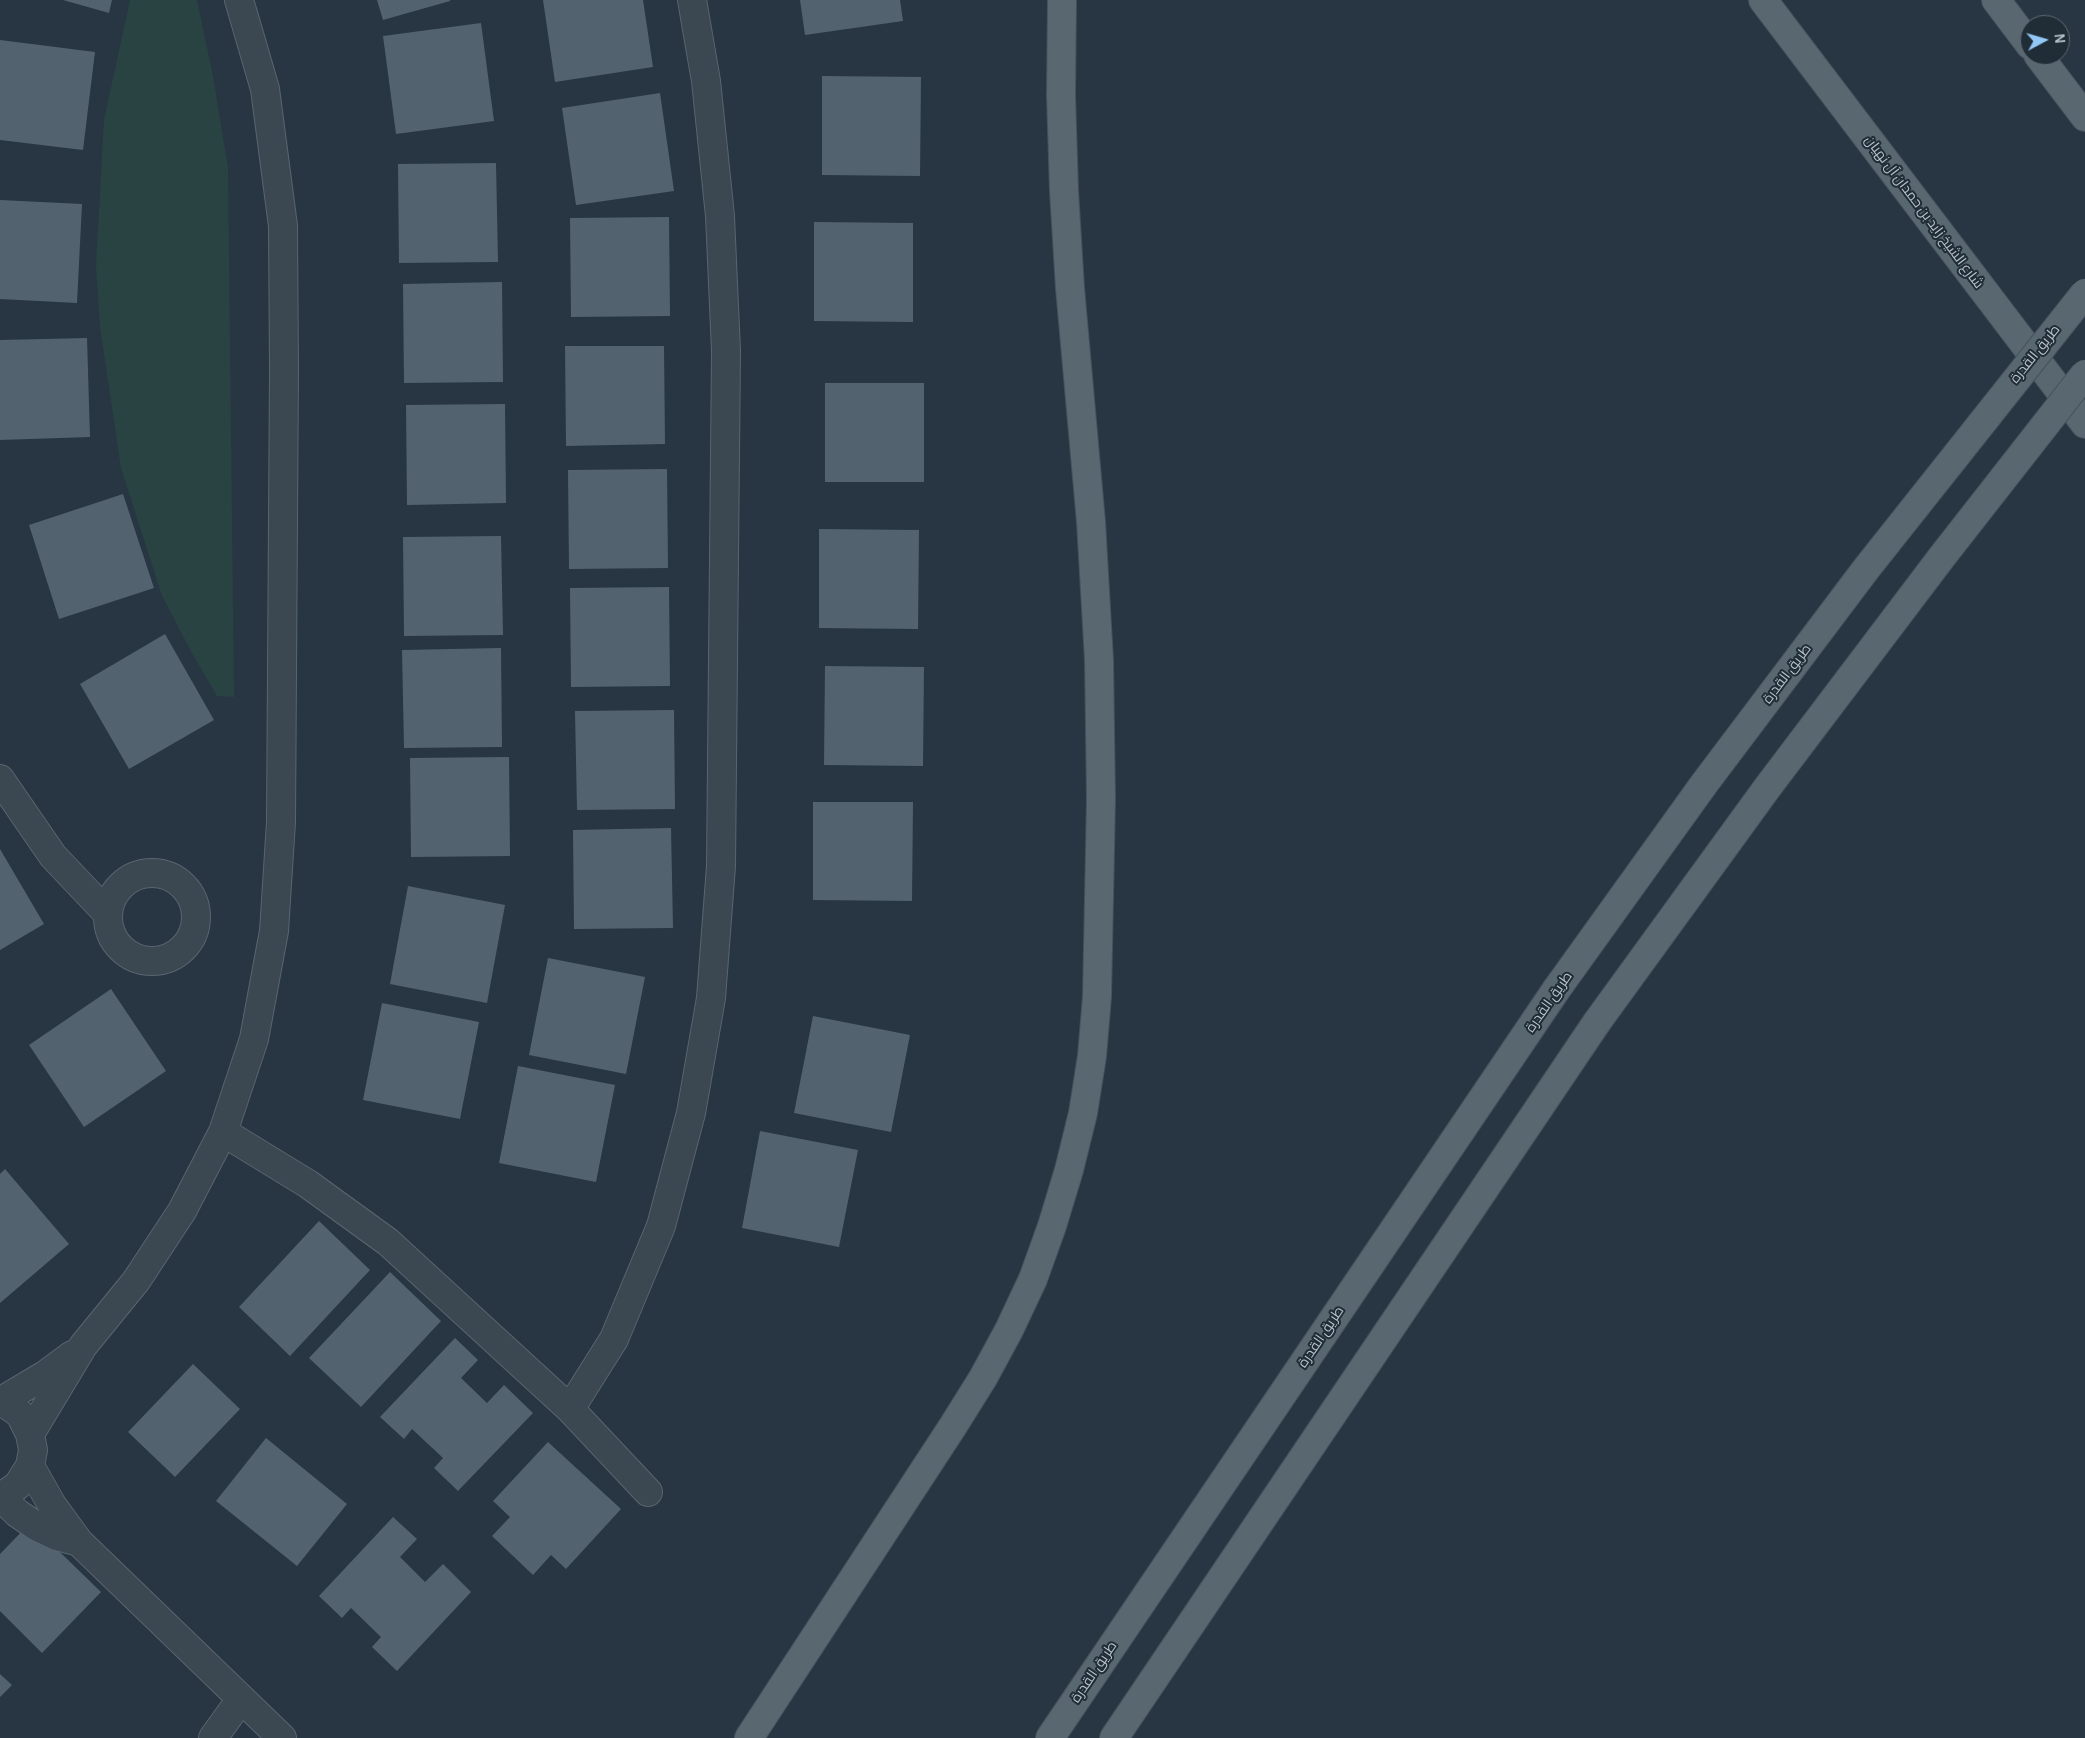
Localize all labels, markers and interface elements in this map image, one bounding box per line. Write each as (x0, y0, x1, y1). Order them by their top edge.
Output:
north arrow (2020, 15, 2070, 65)
text: N (2051, 33, 2066, 44)
street label: شارع الشيخ زايد بن حمدان آل نهيان (1861, 132, 1987, 292)
street label: طريق القدرة (2006, 321, 2064, 387)
street label: طريق القدرة (1759, 641, 1815, 707)
street label: طريق القدرة (1522, 968, 1576, 1036)
street label: طريق القدرة (1294, 1303, 1348, 1371)
street label: طريق القدرة (1067, 1638, 1121, 1706)

